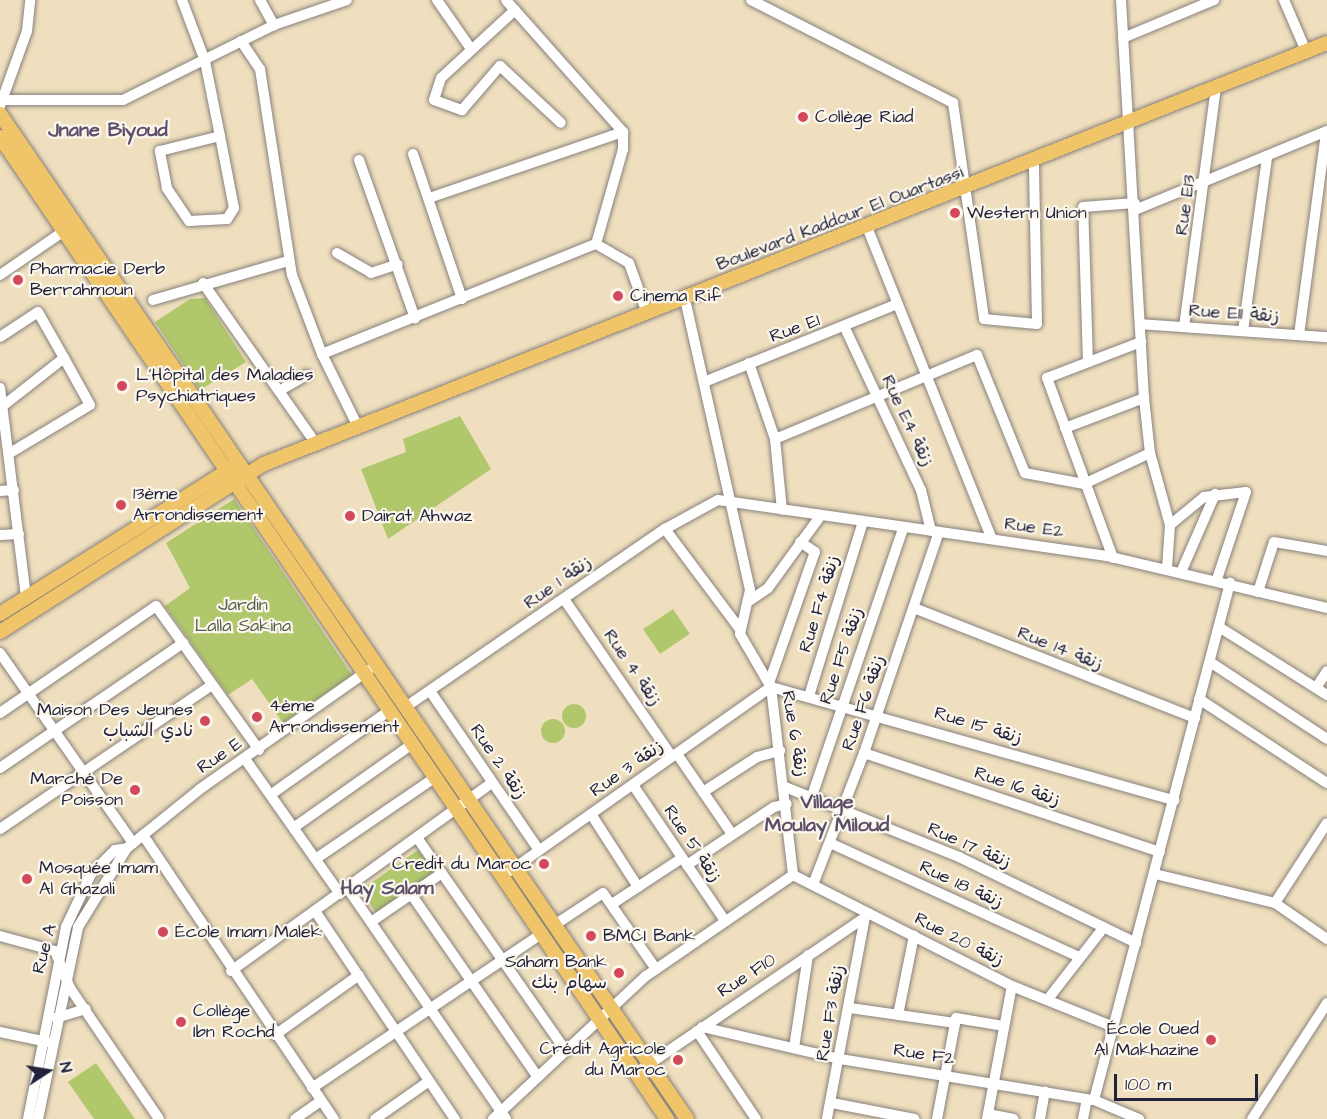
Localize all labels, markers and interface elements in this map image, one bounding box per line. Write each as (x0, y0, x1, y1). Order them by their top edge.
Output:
place label: Collège Riad (815, 106, 913, 128)
marker: Collège Riad (796, 110, 810, 124)
district label: Jnane Biyoud (48, 118, 168, 142)
street label: Boulevard Kaddour El Ouartassi (714, 162, 966, 276)
street label: Rue E13 (1171, 173, 1201, 237)
place label: Western Union (967, 202, 1087, 224)
marker: Western Union (948, 206, 962, 220)
place label: Pharmacie Derb Berrahmoun (30, 259, 165, 302)
marker: Pharmacie Derb Berrahmoun (11, 273, 25, 287)
place label: Cinema Rif (630, 285, 721, 307)
marker: Cinema Rif (611, 289, 625, 303)
street label: Rue E11 زنقة (1188, 300, 1280, 328)
street label: Rue E1 (767, 310, 823, 348)
place label: L'Hôpital des Maladies Psychiatriques (136, 365, 314, 407)
street label: Rue E4 زنقة (876, 372, 938, 470)
marker: L'Hôpital des Maladies Psychiatriques (113, 377, 131, 395)
place label: 13ème Arrondissement (133, 484, 263, 526)
marker: 13ème Arrondissement (114, 498, 128, 512)
place label: Dairat Ahwaz (362, 505, 472, 527)
marker: Dairat Ahwaz (343, 509, 357, 523)
street label: Rue E2 (1003, 513, 1065, 543)
street label: Rue 1 زنقة (520, 552, 596, 614)
street label: Rue F4 زنقة (795, 553, 845, 655)
park label: Jardin Lalla Sakina (195, 595, 291, 638)
street label: Rue F5 زنقة (815, 605, 869, 707)
street label: Rue 14 زنقة (1014, 622, 1106, 676)
street label: Rue 4 زنقة (598, 626, 666, 710)
street label: Rue F6 زنقة (838, 653, 890, 753)
street label: Rue 6 زنقة (777, 689, 811, 779)
place label: 4ème Arrondissement (269, 696, 399, 738)
place label: Maison Des Jeunes نادي الشباب (37, 700, 193, 742)
street label: Rue 15 زنقة (931, 702, 1025, 750)
marker: 4ème Arrondissement (250, 710, 264, 724)
marker: Maison Des Jeunes نادي الشباب (198, 714, 212, 728)
street label: Rue 2 زنقة (465, 720, 531, 804)
street label: Rue E (193, 733, 247, 779)
street label: Rue 3 زنقة (586, 736, 668, 802)
street label: Rue 16 زنقة (971, 762, 1063, 812)
place label: Marché De Poisson (30, 769, 123, 812)
marker: Marché De Poisson (128, 783, 142, 797)
district label: Village Moulay Miloud (765, 790, 889, 837)
street label: Rue 5 زنقة (658, 801, 726, 887)
street label: Rue 17 زنقة (924, 818, 1014, 874)
place label: Credit du Maroc (392, 853, 532, 875)
street label: Rue 18 زنقة (916, 856, 1006, 914)
marker: Credit du Maroc (537, 857, 551, 871)
place label: Mosquée Imam Al Ghazali (39, 858, 158, 900)
marker: Mosquée Imam Al Ghazali (20, 872, 34, 886)
district label: Hay Salam (340, 876, 434, 900)
street label: Rue 20 زنقة (911, 908, 1007, 972)
place label: École Imam Malek (175, 921, 322, 943)
street label: Rue A (28, 922, 62, 976)
marker: École Imam Malek (156, 925, 170, 939)
place label: BMCI Bank (603, 925, 695, 947)
marker: BMCI Bank (584, 929, 598, 943)
street label: Rue F10 (714, 949, 780, 1003)
place label: Saham Bank سهام بنك (505, 952, 607, 994)
street label: Rue F3 زنقة (812, 963, 850, 1063)
marker: Saham Bank سهام بنك (612, 966, 626, 980)
place label: Collège Ibn Rochd (193, 1001, 275, 1044)
marker: Collège Ibn Rochd (174, 1015, 188, 1029)
place label: École Oued Al Makhazine (1094, 1019, 1199, 1062)
marker: École Oued Al Makhazine (1204, 1033, 1218, 1047)
place label: Crédit Agricole du Maroc (540, 1039, 666, 1082)
street label: Rue F2 (892, 1040, 956, 1070)
north arrow (18, 1041, 78, 1101)
marker: Crédit Agricole du Maroc (671, 1053, 685, 1067)
text: N (54, 1060, 77, 1074)
scale bar (1117, 1062, 1261, 1100)
text: 100 m (1125, 1072, 1171, 1097)

